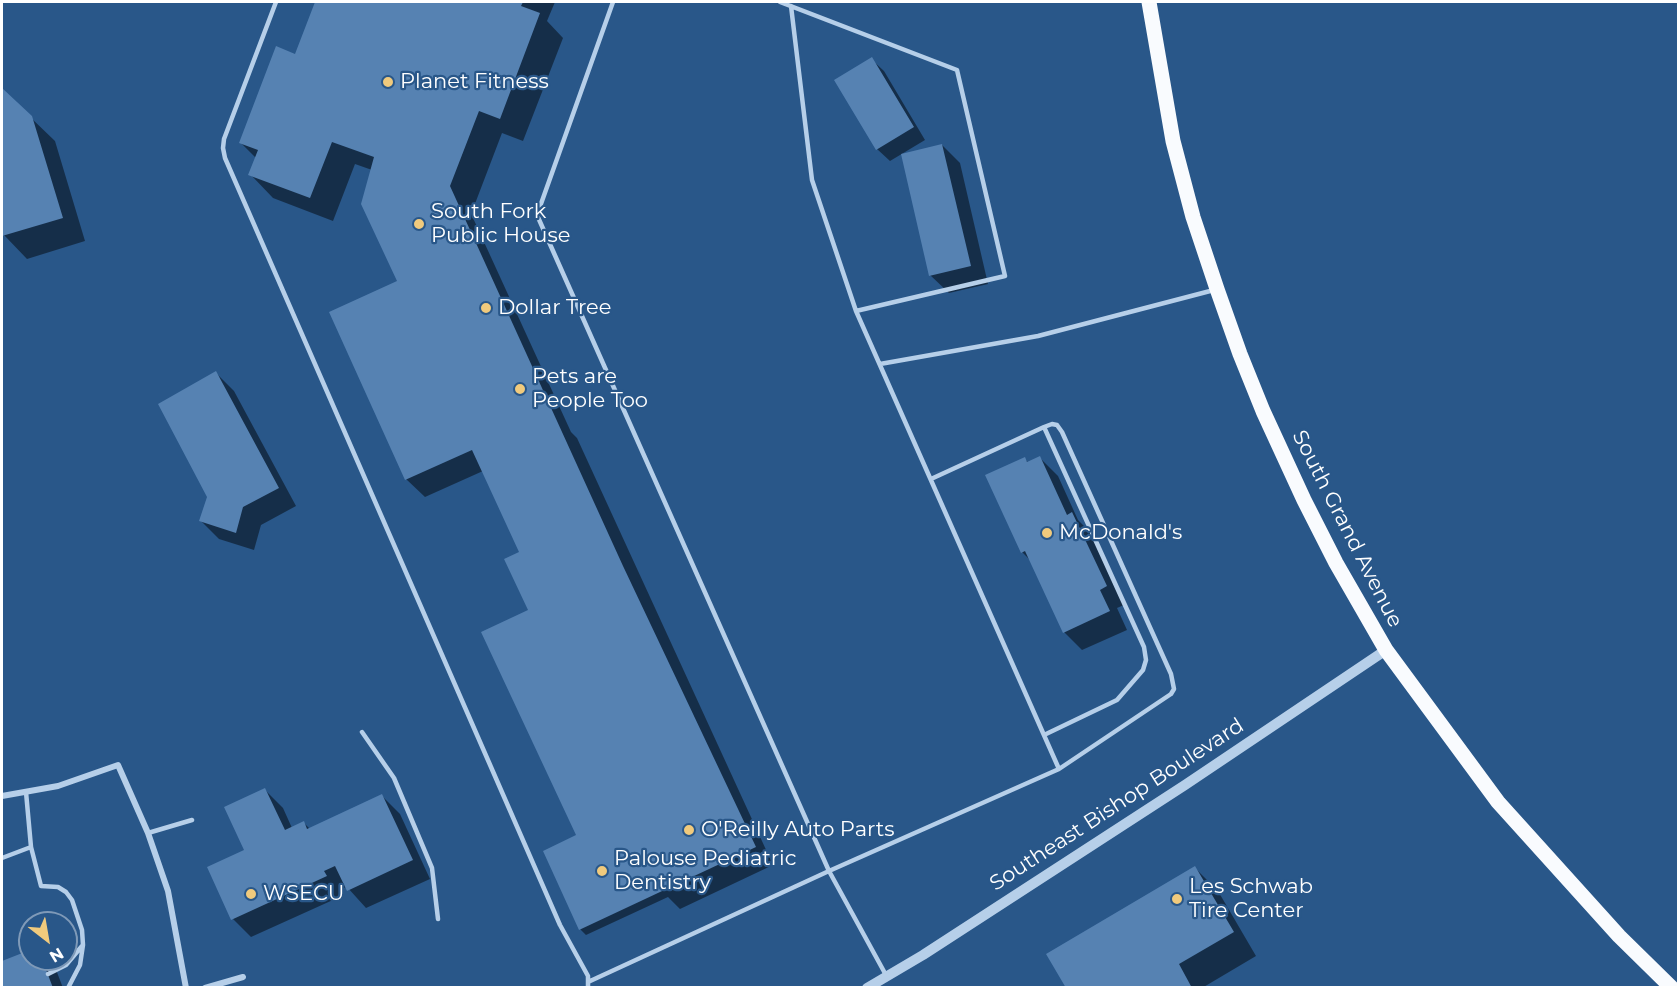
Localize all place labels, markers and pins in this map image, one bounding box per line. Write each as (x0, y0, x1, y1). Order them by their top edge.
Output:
place label: Planet Fitness (400, 69, 549, 95)
marker: Planet Fitness (381, 75, 395, 89)
place label: South Fork Public House (431, 199, 570, 249)
marker: South Fork Public House (412, 217, 426, 231)
place label: Dollar Tree (498, 295, 611, 321)
marker: Dollar Tree (479, 301, 493, 315)
place label: Pets are People Too (532, 364, 648, 414)
marker: Pets are People Too (513, 382, 527, 396)
place label: McDonald's (1059, 520, 1182, 546)
marker: McDonald's (1040, 526, 1054, 540)
place label: O'Reilly Auto Parts (701, 817, 895, 843)
marker: O'Reilly Auto Parts (682, 823, 696, 837)
place label: Palouse Pediatric Dentistry (614, 846, 797, 896)
marker: Palouse Pediatric Dentistry (595, 864, 609, 878)
place label: Les Schwab Tire Center (1189, 874, 1313, 924)
place label: WSECU (263, 881, 344, 907)
marker: WSECU (244, 887, 258, 901)
marker: Les Schwab Tire Center (1170, 892, 1184, 906)

